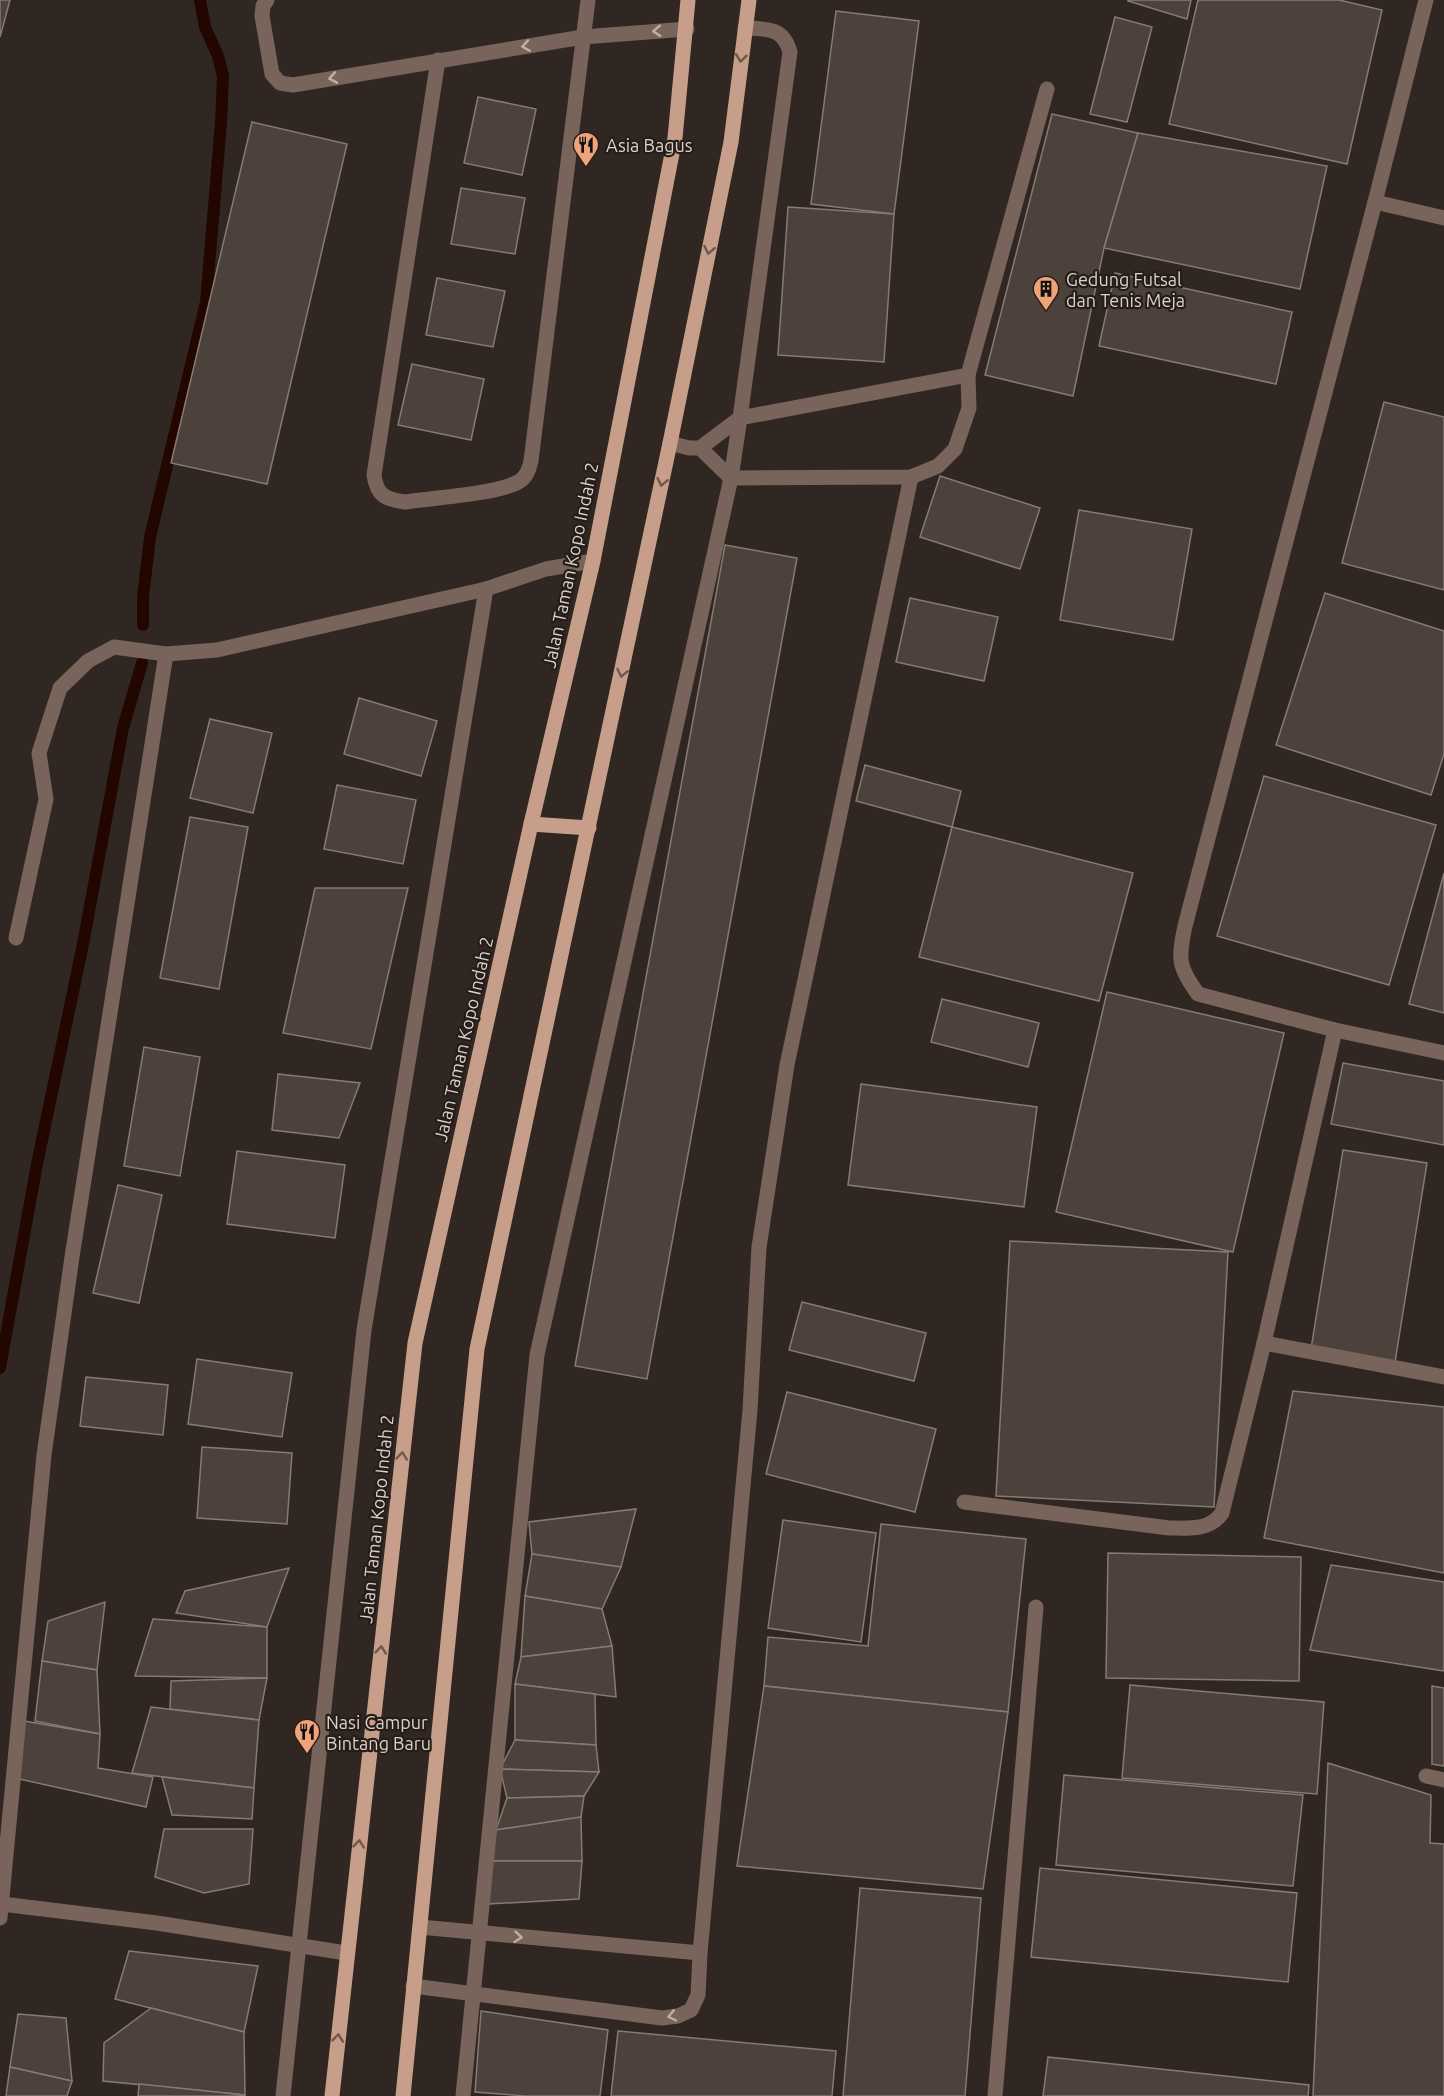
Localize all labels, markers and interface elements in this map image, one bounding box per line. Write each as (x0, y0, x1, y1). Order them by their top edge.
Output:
one-way arrow (653, 24, 662, 37)
one-way arrow (521, 40, 530, 52)
one-way arrow (736, 53, 748, 63)
one-way arrow (329, 72, 338, 84)
restaurant icon: Asia Bagus (571, 130, 601, 168)
place label: Asia Bagus (606, 135, 693, 155)
one-way arrow (704, 245, 717, 255)
place label: Gedung Futsal dan Tenis Meja (1066, 269, 1185, 310)
building icon: Gedung Futsal dan Tenis Meja (1031, 274, 1061, 312)
street label: Jalan Taman Kopo Indah 2 (538, 460, 602, 670)
one-way arrow (656, 477, 669, 487)
one-way arrow (616, 668, 629, 678)
street label: Jalan Taman Kopo Indah 2 (430, 934, 496, 1144)
street label: Jalan Taman Kopo Indah 2 (355, 1414, 397, 1624)
one-way arrow (396, 1452, 408, 1461)
one-way arrow (374, 1646, 386, 1655)
place label: Nasi Campur Bintang Baru (326, 1712, 431, 1753)
restaurant icon: Nasi Campur Bintang Baru (292, 1717, 322, 1755)
one-way arrow (352, 1839, 365, 1848)
one-way arrow (513, 1930, 522, 1943)
one-way arrow (667, 2009, 677, 2022)
one-way arrow (331, 2033, 344, 2042)

